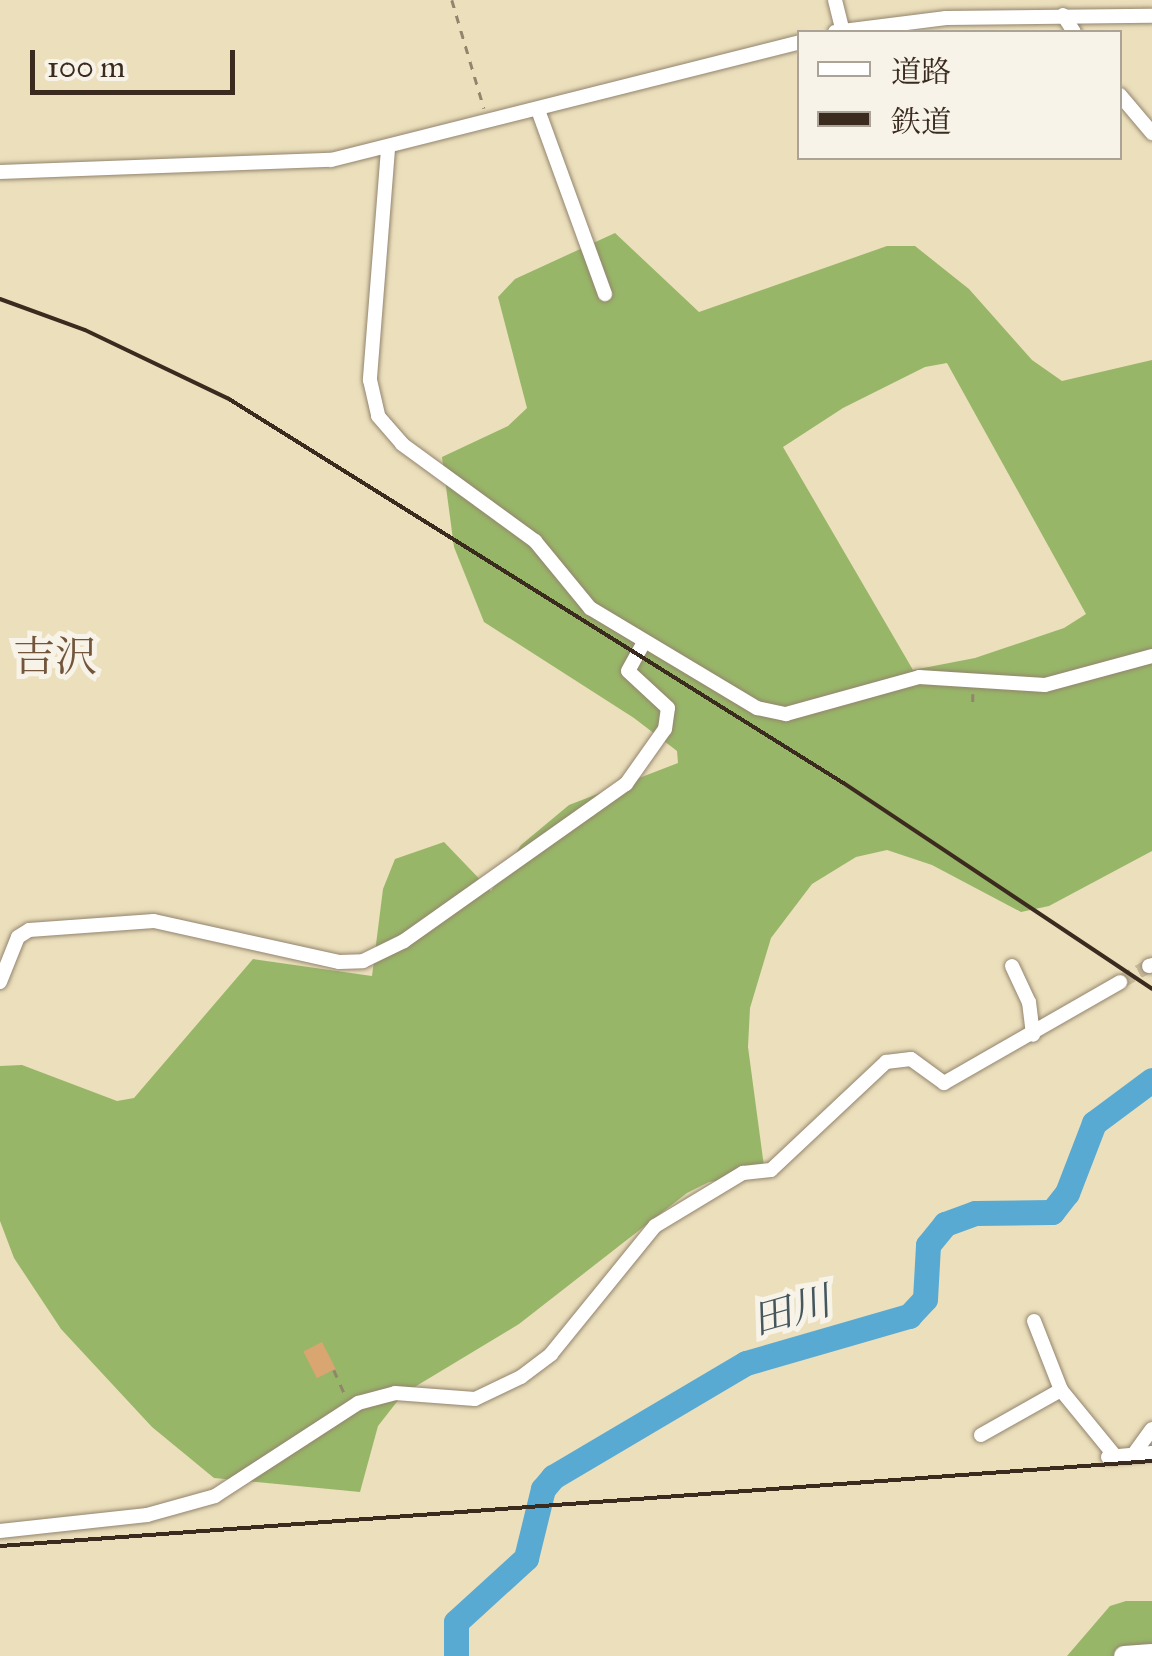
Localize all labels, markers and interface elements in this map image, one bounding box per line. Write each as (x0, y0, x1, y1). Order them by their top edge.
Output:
scale bar (35, 30, 240, 92)
legend (797, 30, 1122, 160)
text: 100 m (47, 49, 125, 85)
text: 道路 (891, 54, 951, 90)
text: 鉄道 (891, 104, 951, 140)
district label: 吉沢 (13, 632, 97, 682)
water label: 田川 (746, 1277, 836, 1345)

